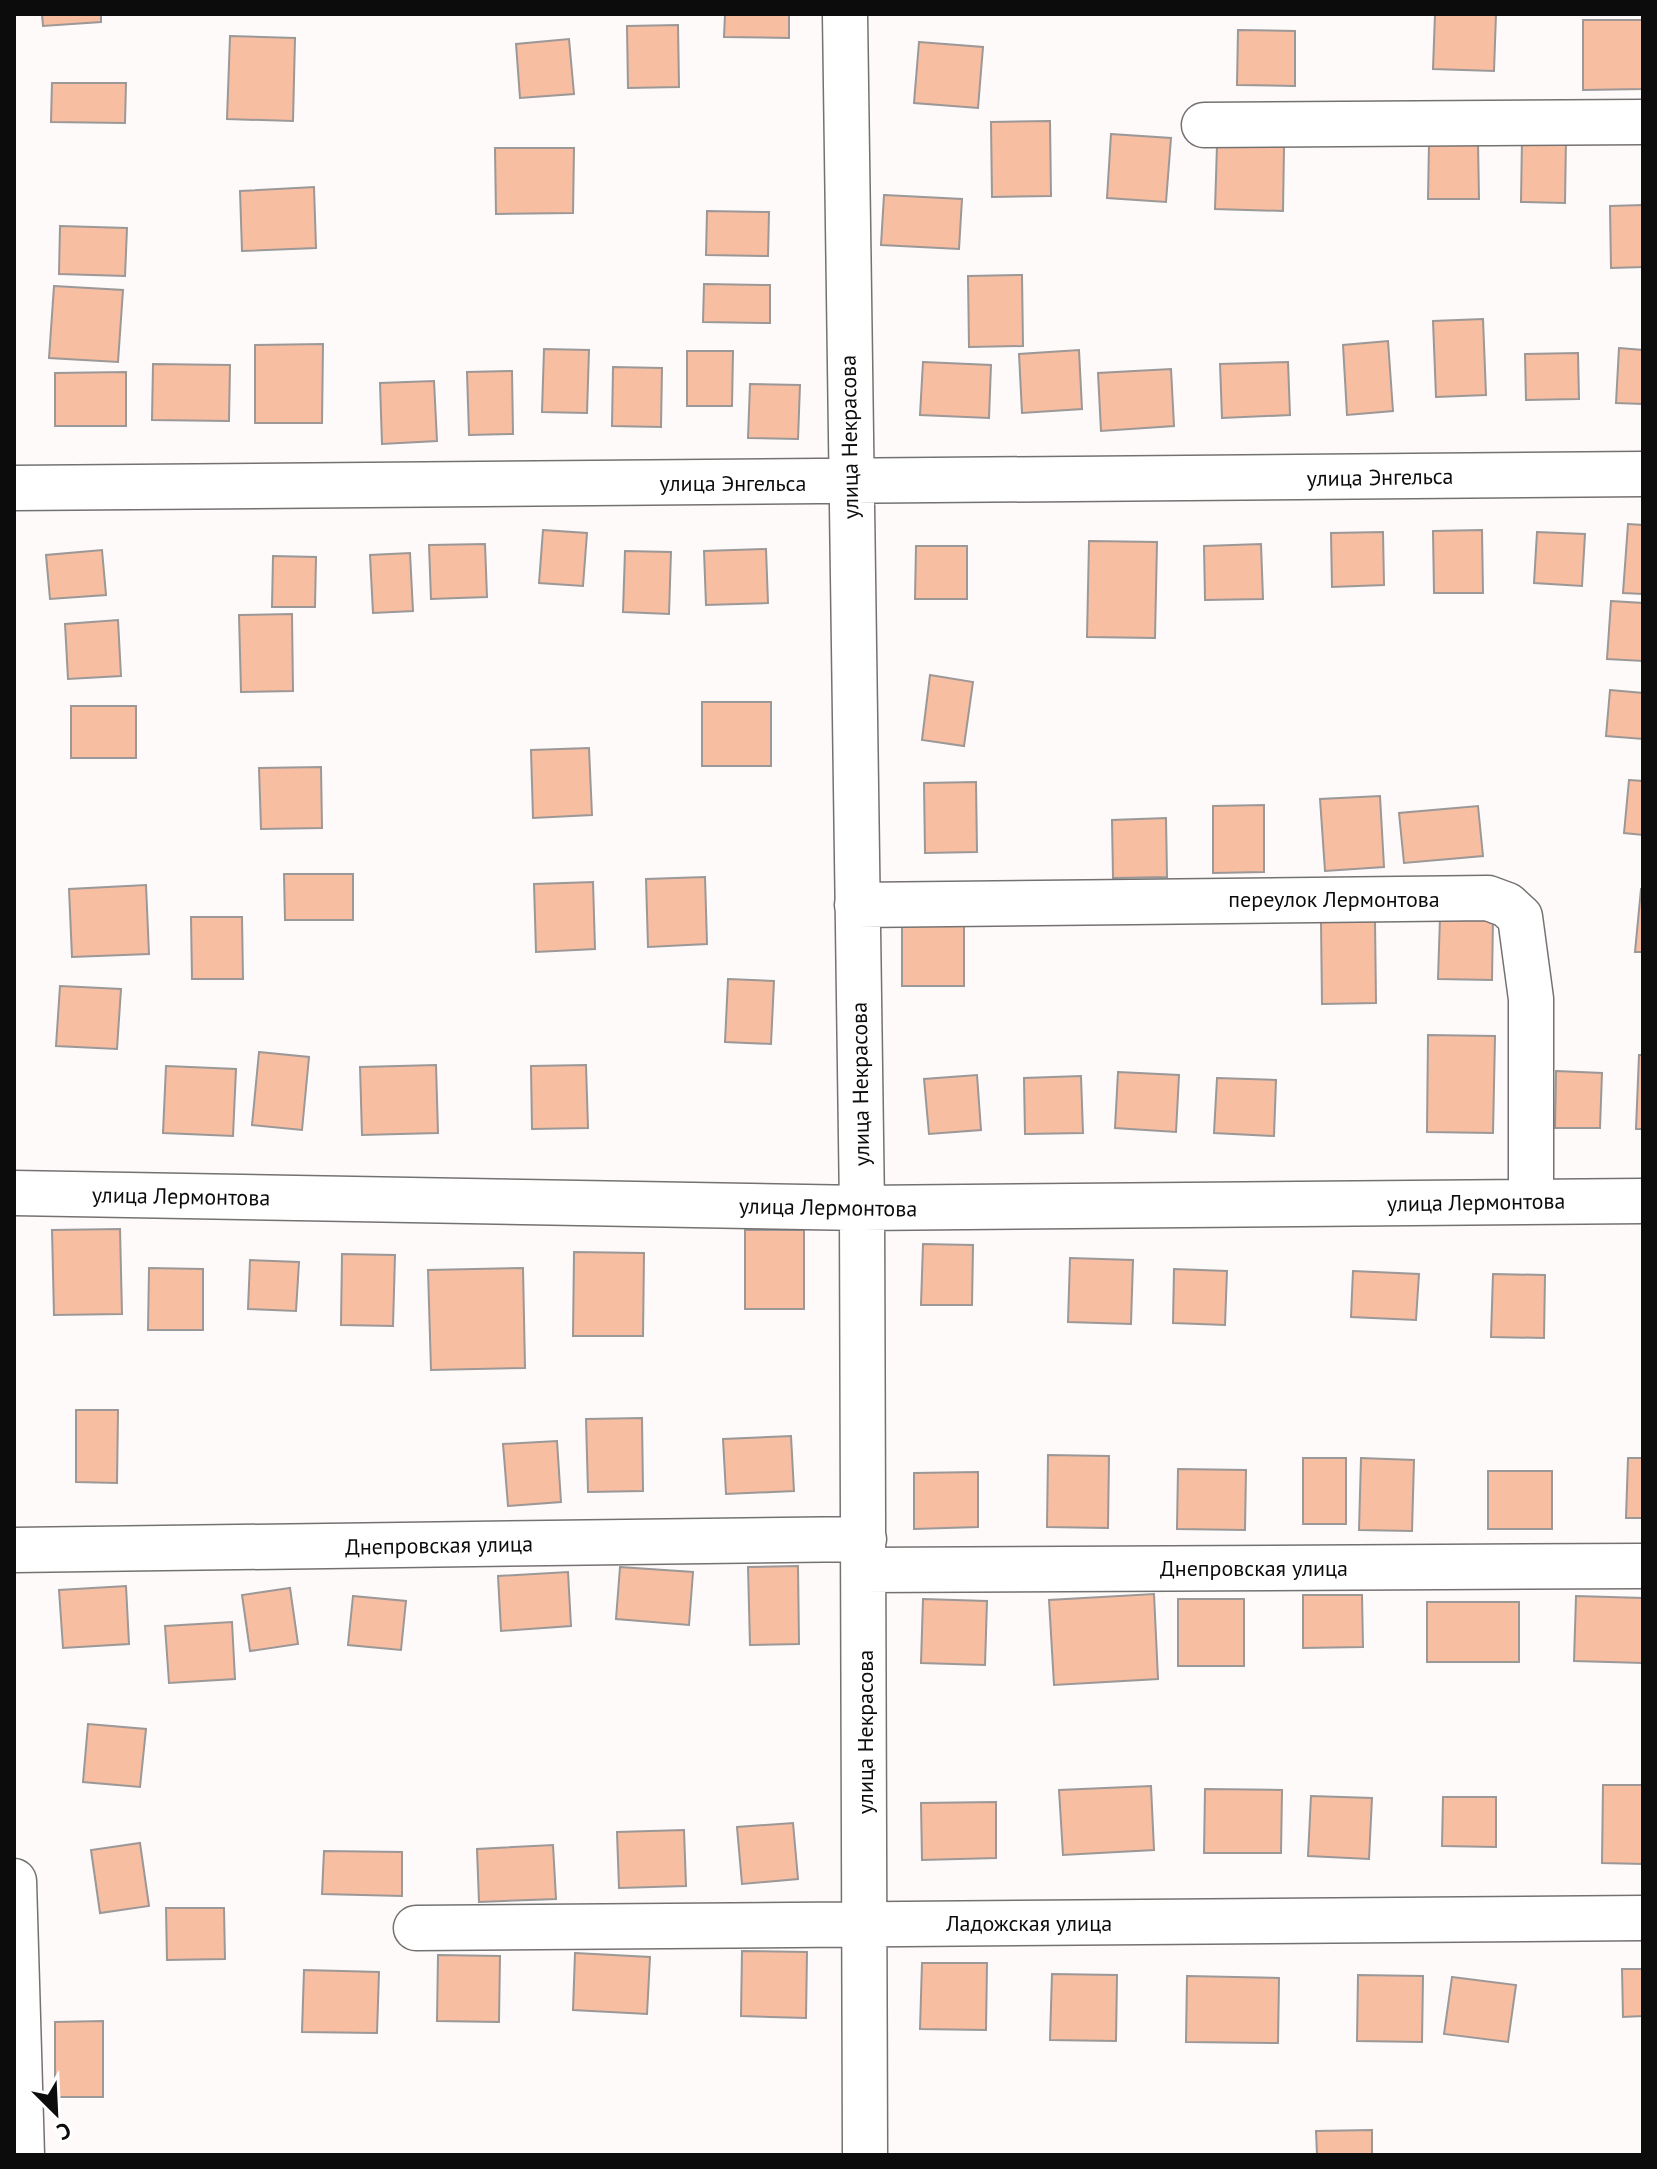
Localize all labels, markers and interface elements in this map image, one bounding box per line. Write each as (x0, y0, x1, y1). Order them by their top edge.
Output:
street label: улица Некрасова (834, 355, 864, 519)
street label: улица Энгельса (1306, 462, 1454, 492)
street label: улица Энгельса (660, 469, 806, 497)
street label: переулок Лермонтова (1228, 885, 1440, 913)
street label: улица Некрасова (845, 1002, 875, 1166)
street label: улица Лермонтова (92, 1180, 270, 1212)
street label: улица Лермонтова (1387, 1186, 1565, 1218)
street label: улица Лермонтова (739, 1191, 917, 1223)
street label: Днепровская улица (345, 1529, 533, 1561)
street label: Днепровская улица (1160, 1554, 1348, 1582)
street label: улица Некрасова (851, 1650, 879, 1814)
street label: Ладожская улица (945, 1909, 1112, 1937)
north arrow (16, 2073, 96, 2153)
text: С (53, 2116, 75, 2147)

